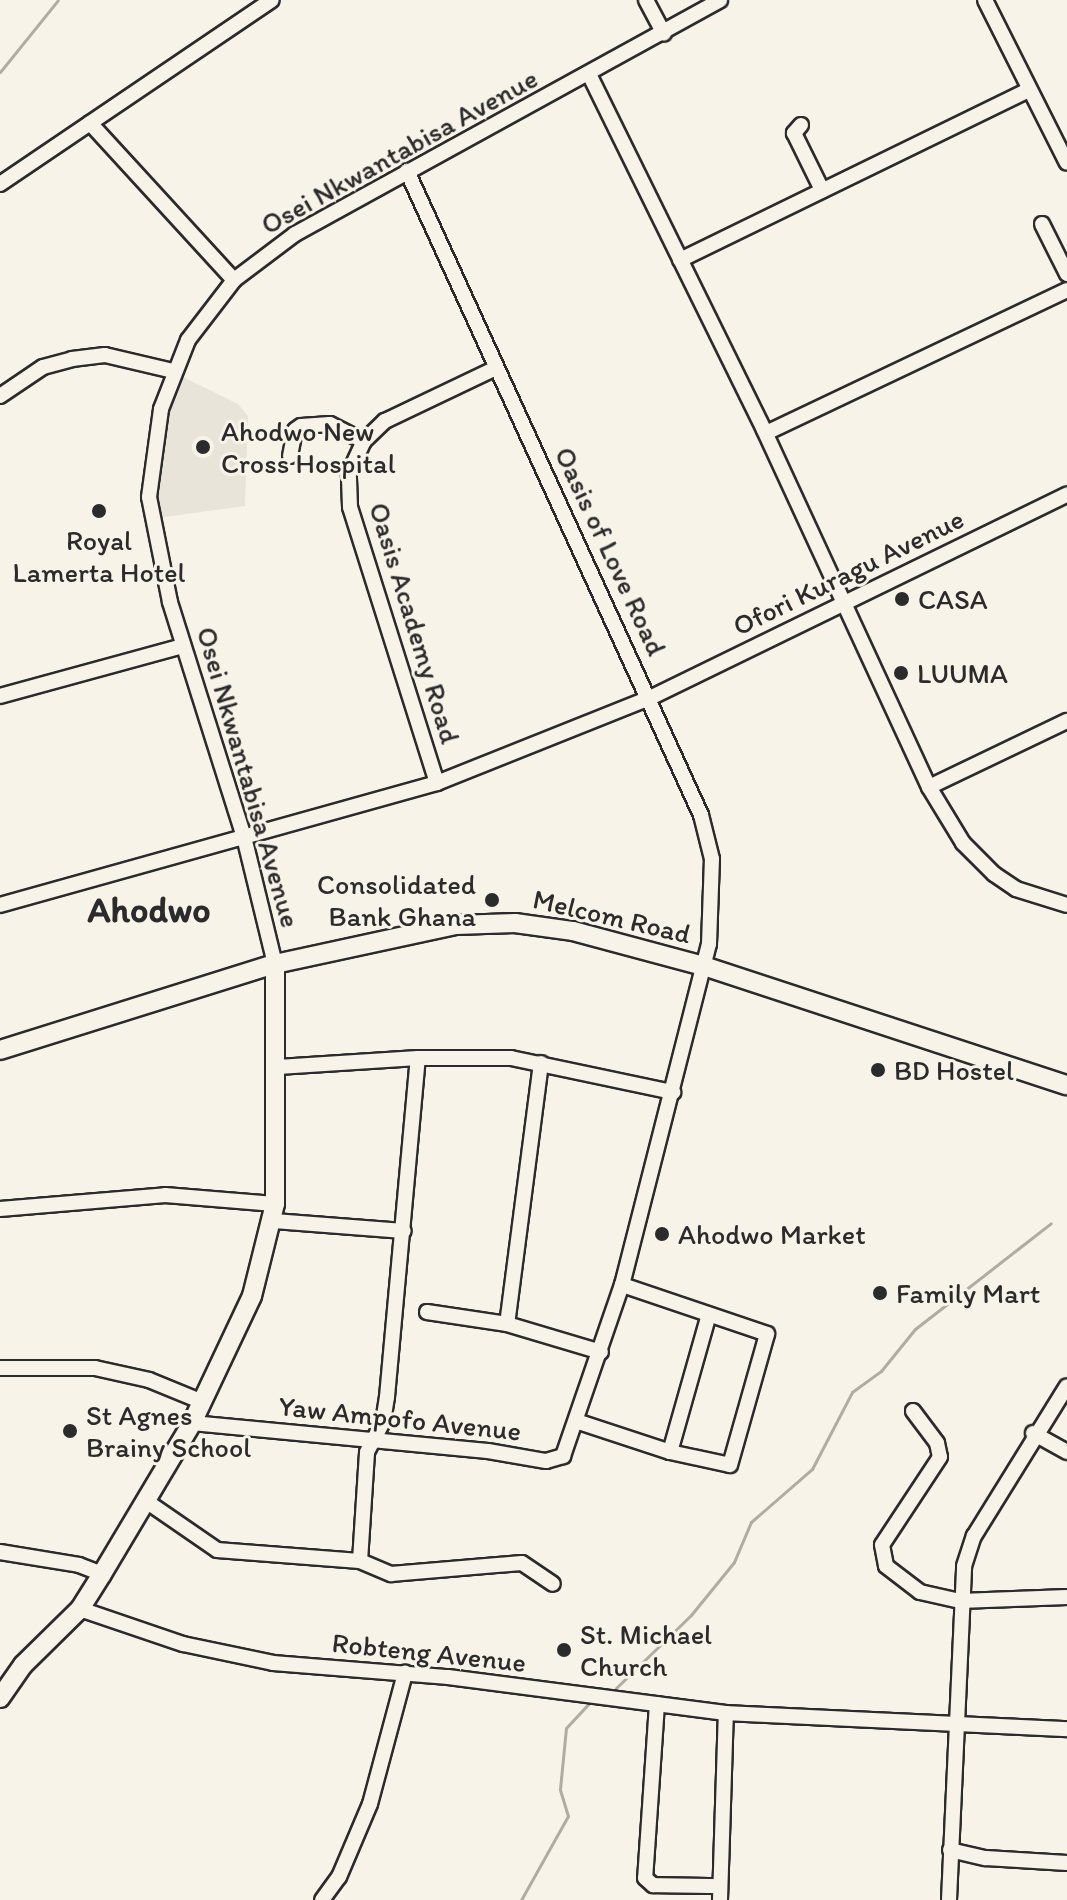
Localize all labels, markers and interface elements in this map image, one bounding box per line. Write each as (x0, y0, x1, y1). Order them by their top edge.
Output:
street label: Osei Nkwantabisa Avenue (256, 61, 542, 241)
place label: Ahodwo New Cross Hospital (221, 414, 396, 480)
marker: Ahodwo New Cross Hospital (192, 436, 214, 458)
street label: Oasis of Love Road (548, 442, 674, 660)
street label: Oasis Academy Road (362, 498, 468, 748)
marker: Royal Lamerta Hotel (90, 502, 108, 520)
street label: Ofori Kuragu Avenue (728, 502, 968, 642)
place label: Royal Lamerta Hotel (13, 523, 185, 589)
place label: CASA (918, 582, 988, 616)
marker: CASA (893, 590, 911, 608)
street label: Osei Nkwantabisa Avenue (190, 624, 308, 930)
place label: LUUMA (917, 656, 1008, 690)
marker: LUUMA (892, 664, 910, 682)
place label: Consolidated Bank Ghana (317, 867, 476, 933)
street label: Melcom Road (530, 882, 694, 950)
district label: Ahodwo (88, 888, 210, 932)
marker: Consolidated Bank Ghana (483, 891, 501, 909)
place label: BD Hostel (894, 1053, 1014, 1087)
marker: BD Hostel (869, 1061, 887, 1079)
place label: Ahodwo Market (678, 1217, 866, 1251)
marker: Ahodwo Market (653, 1225, 671, 1243)
place label: Family Mart (896, 1276, 1040, 1310)
marker: Family Mart (871, 1284, 889, 1302)
street label: Yaw Ampofo Avenue (278, 1389, 522, 1447)
place label: St Agnes Brainy School (86, 1398, 251, 1464)
marker: St Agnes Brainy School (61, 1422, 79, 1440)
place label: St. Michael Church (580, 1617, 711, 1683)
street label: Robteng Avenue (331, 1625, 527, 1679)
marker: St. Michael Church (555, 1641, 573, 1659)

